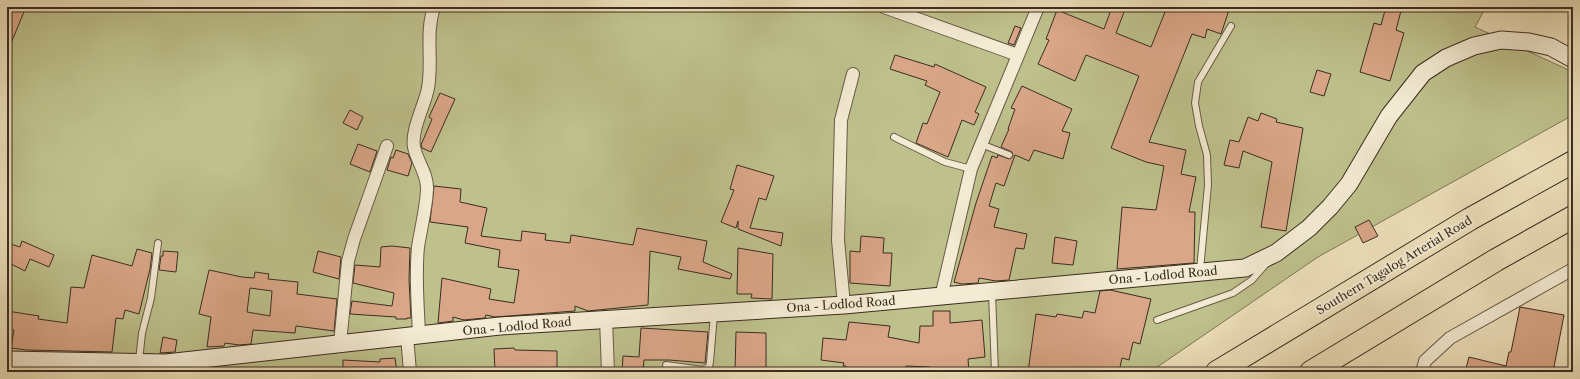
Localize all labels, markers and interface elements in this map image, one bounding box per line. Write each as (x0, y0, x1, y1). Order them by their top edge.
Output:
street label: Southern Tagalog Arterial Road (1313, 212, 1475, 318)
street label: Ona - Lodlod Road (1108, 263, 1219, 287)
street label: Ona - Lodlod Road (786, 293, 897, 315)
street label: Ona - Lodlod Road (462, 314, 573, 338)

